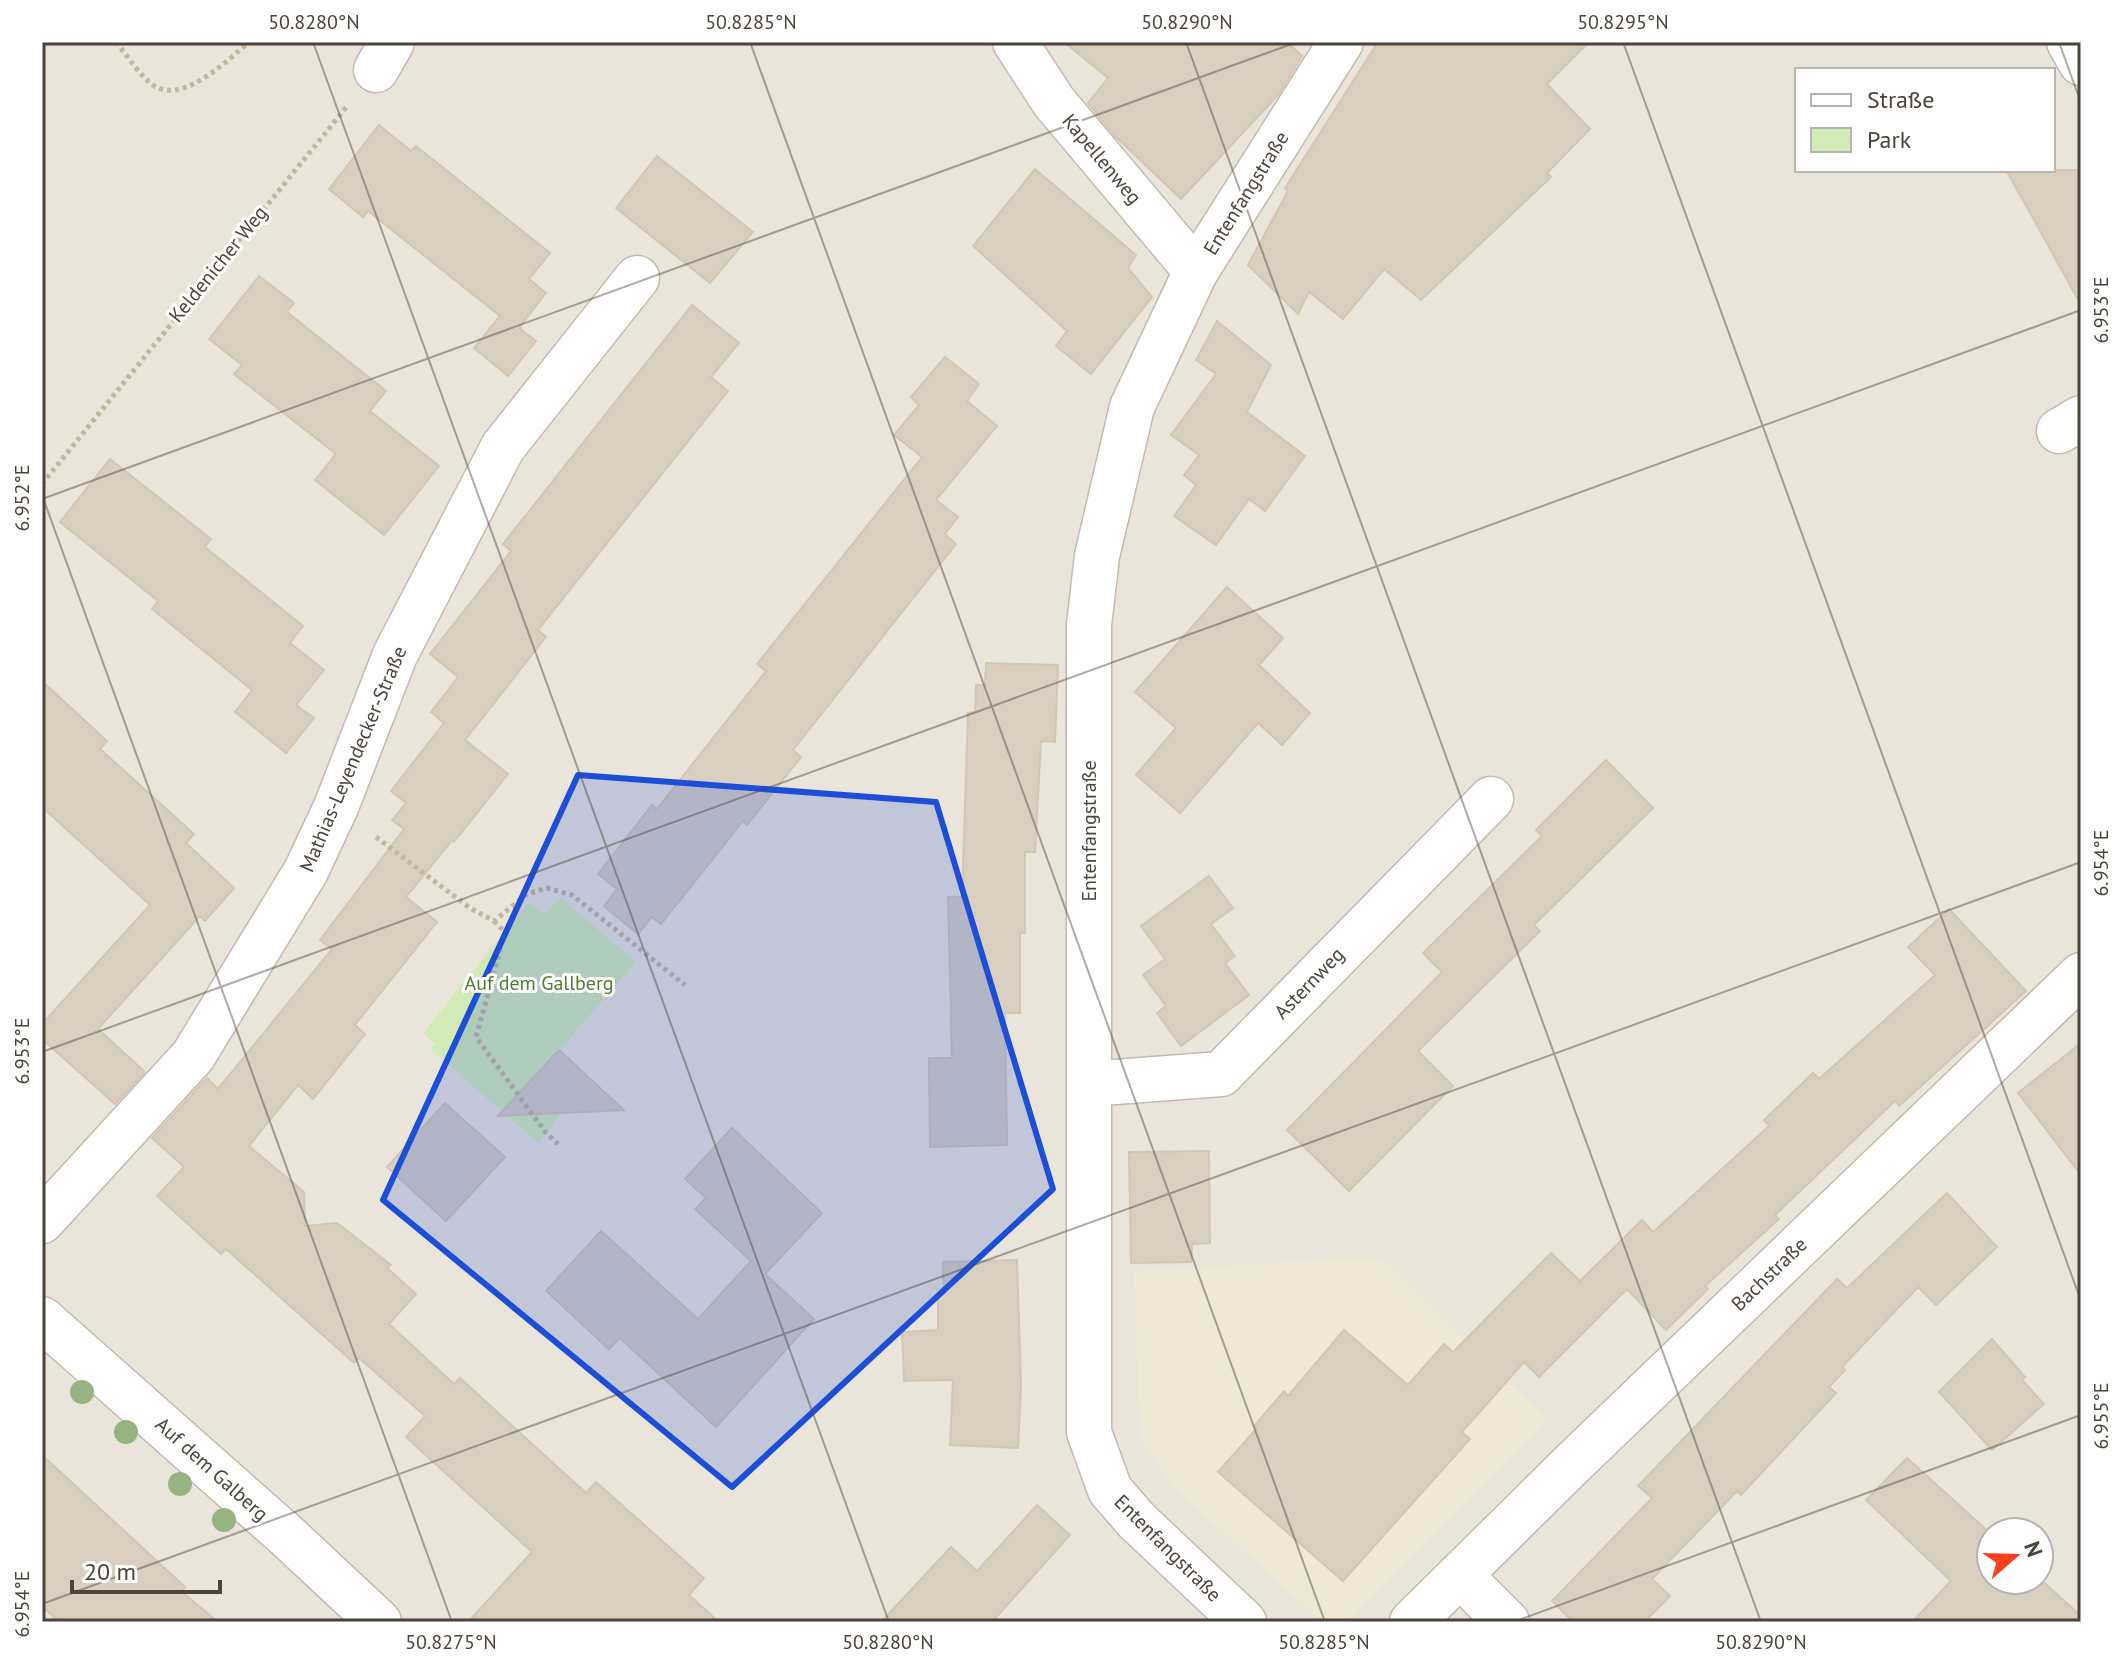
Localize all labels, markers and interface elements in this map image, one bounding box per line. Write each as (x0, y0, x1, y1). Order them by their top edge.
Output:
text: 50.8280°N (268, 9, 360, 35)
text: 50.8285°N (705, 9, 797, 35)
text: 50.8290°N (1141, 9, 1233, 35)
text: 50.8295°N (1577, 9, 1669, 35)
legend (1795, 68, 2055, 172)
text: Straße (1867, 84, 1934, 115)
street label: Kapellenweg (1057, 108, 1147, 210)
text: Park (1867, 124, 1912, 155)
street label: Entenfangstraße (1198, 126, 1294, 260)
street label: Keldenicher Weg (163, 200, 273, 328)
text: 6.953°E (2088, 276, 2114, 344)
text: 6.952°E (9, 464, 35, 532)
street label: Mathias-Leyendecker-Straße (294, 642, 412, 876)
street label: Entenfangstraße (1076, 760, 1102, 902)
text: 6.954°E (2088, 829, 2114, 897)
street label: Asternweg (1268, 942, 1350, 1024)
park label: Auf dem Gallberg (464, 970, 614, 996)
text: 6.953°E (9, 1017, 35, 1085)
street label: Bachstraße (1726, 1231, 1812, 1317)
text: 6.955°E (2088, 1382, 2114, 1450)
street label: Auf dem Galberg (150, 1411, 274, 1527)
street label: Entenfangstraße (1109, 1489, 1227, 1607)
north arrow (1975, 1516, 2055, 1596)
text: N (2018, 1538, 2049, 1561)
scale bar (72, 1544, 220, 1594)
text: 20 m (84, 1556, 136, 1587)
text: 6.954°E (9, 1570, 35, 1638)
text: 50.8275°N (405, 1629, 497, 1655)
text: 50.8280°N (842, 1629, 934, 1655)
text: 50.8285°N (1278, 1629, 1370, 1655)
text: 50.8290°N (1715, 1629, 1807, 1655)

